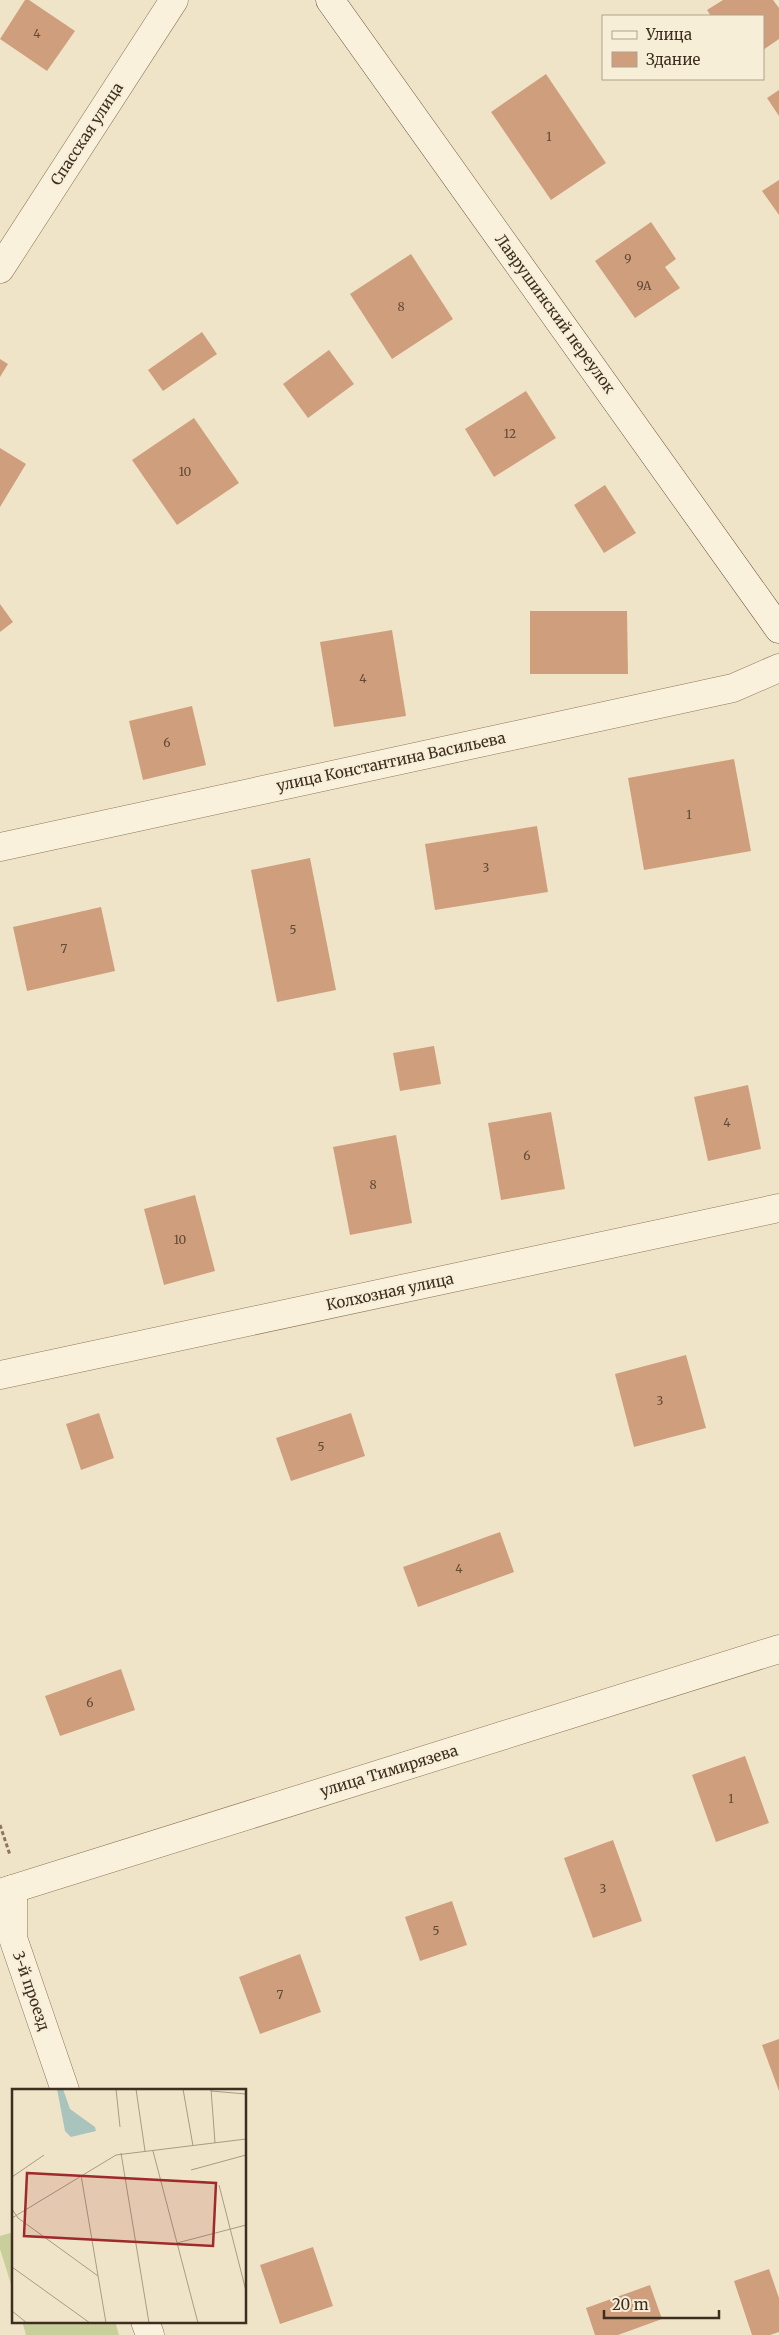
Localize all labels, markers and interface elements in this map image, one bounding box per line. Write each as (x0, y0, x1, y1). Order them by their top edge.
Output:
legend (602, 15, 764, 80)
text: Улица (645, 25, 692, 44)
house number: 4 (33, 26, 41, 41)
text: Здание (646, 50, 700, 69)
street label: Спасская улица (46, 79, 127, 189)
house number: 1 (546, 129, 552, 144)
street label: Лаврушинский переулок (491, 230, 620, 397)
house number: 9 (624, 251, 632, 266)
house number: 9А (636, 278, 652, 293)
house number: 8 (397, 299, 405, 314)
house number: 12 (504, 426, 516, 441)
house number: 10 (179, 464, 192, 479)
house number: 4 (359, 671, 367, 686)
street label: улица Константина Васильева (275, 728, 507, 795)
house number: 6 (163, 735, 171, 750)
house number: 1 (686, 807, 692, 822)
house number: 3 (483, 860, 490, 875)
house number: 5 (289, 922, 297, 937)
house number: 7 (61, 941, 68, 956)
house number: 4 (723, 1115, 731, 1130)
house number: 6 (523, 1148, 531, 1163)
house number: 8 (369, 1177, 377, 1192)
house number: 10 (174, 1232, 187, 1247)
street label: Колхозная улица (324, 1269, 455, 1314)
house number: 3 (657, 1393, 664, 1408)
house number: 5 (317, 1439, 325, 1454)
house number: 4 (455, 1561, 463, 1576)
house number: 6 (86, 1695, 94, 1710)
street label: улица Тимирязева (317, 1740, 460, 1801)
house number: 1 (728, 1791, 734, 1806)
house number: 3 (600, 1881, 607, 1896)
house number: 5 (432, 1923, 440, 1938)
street label: 3-й проезд (9, 1949, 54, 2033)
house number: 7 (277, 1987, 284, 2002)
inset map (12, 2089, 246, 2322)
scale bar (604, 2288, 719, 2320)
text: 20 m (612, 2295, 649, 2314)

